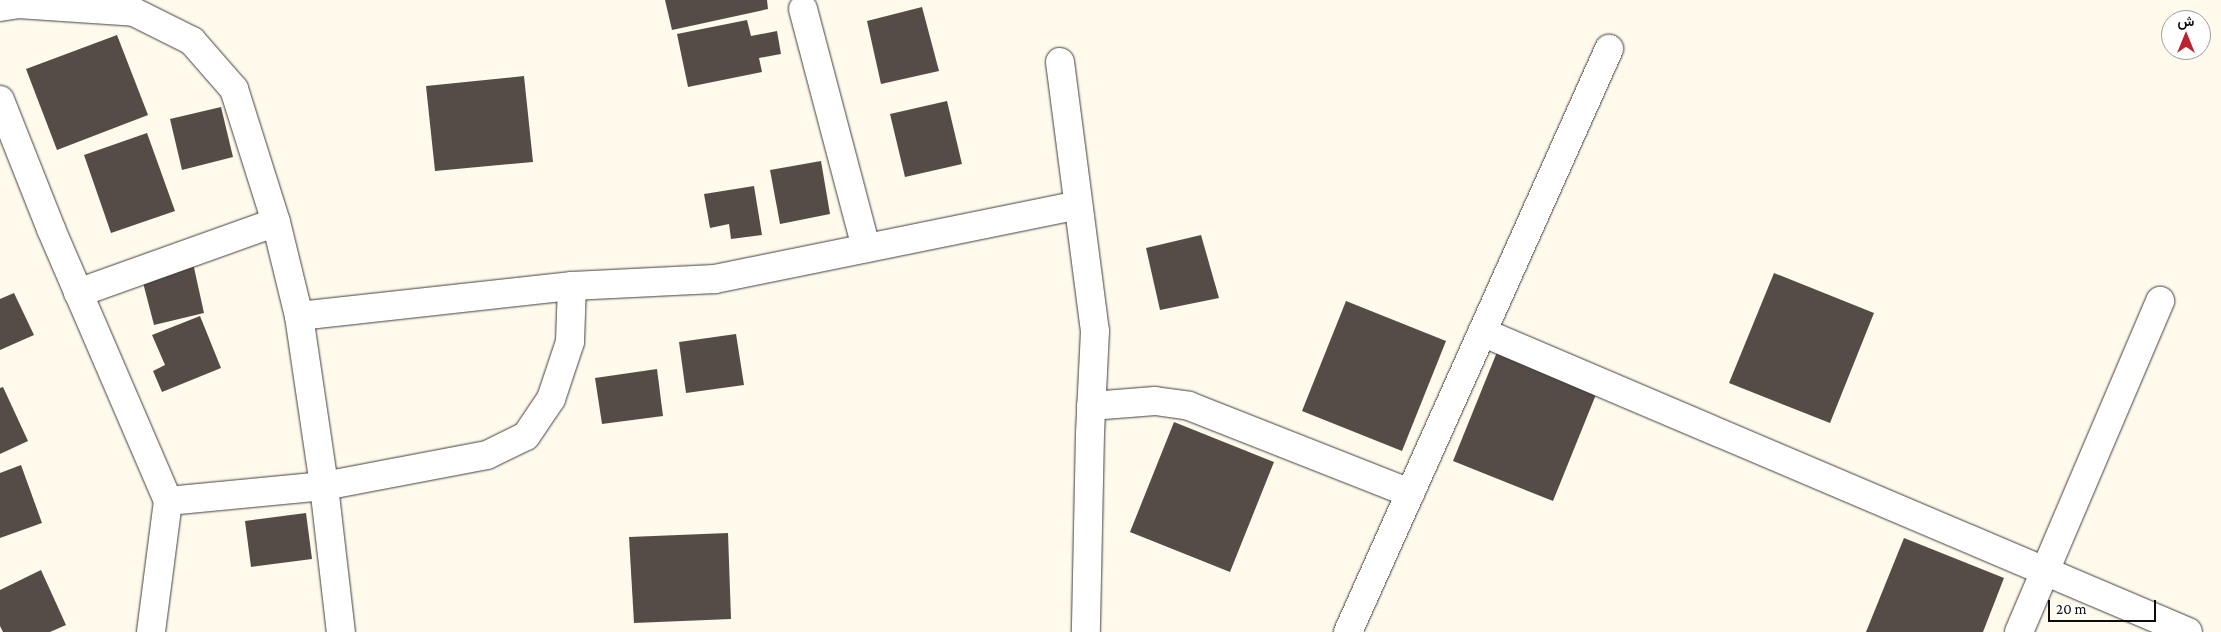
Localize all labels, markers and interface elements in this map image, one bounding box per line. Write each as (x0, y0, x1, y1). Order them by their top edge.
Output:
north arrow (2161, 10, 2211, 60)
text: ش (2178, 13, 2194, 29)
scale bar (2051, 590, 2158, 622)
text: 20 m (2056, 601, 2087, 617)

